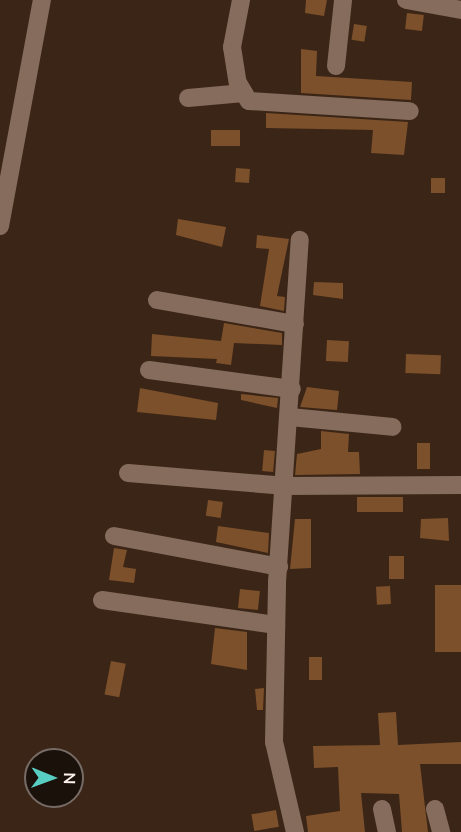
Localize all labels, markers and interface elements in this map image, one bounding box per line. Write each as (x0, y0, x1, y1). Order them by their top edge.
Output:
north arrow (24, 748, 84, 808)
text: N (60, 772, 80, 784)

